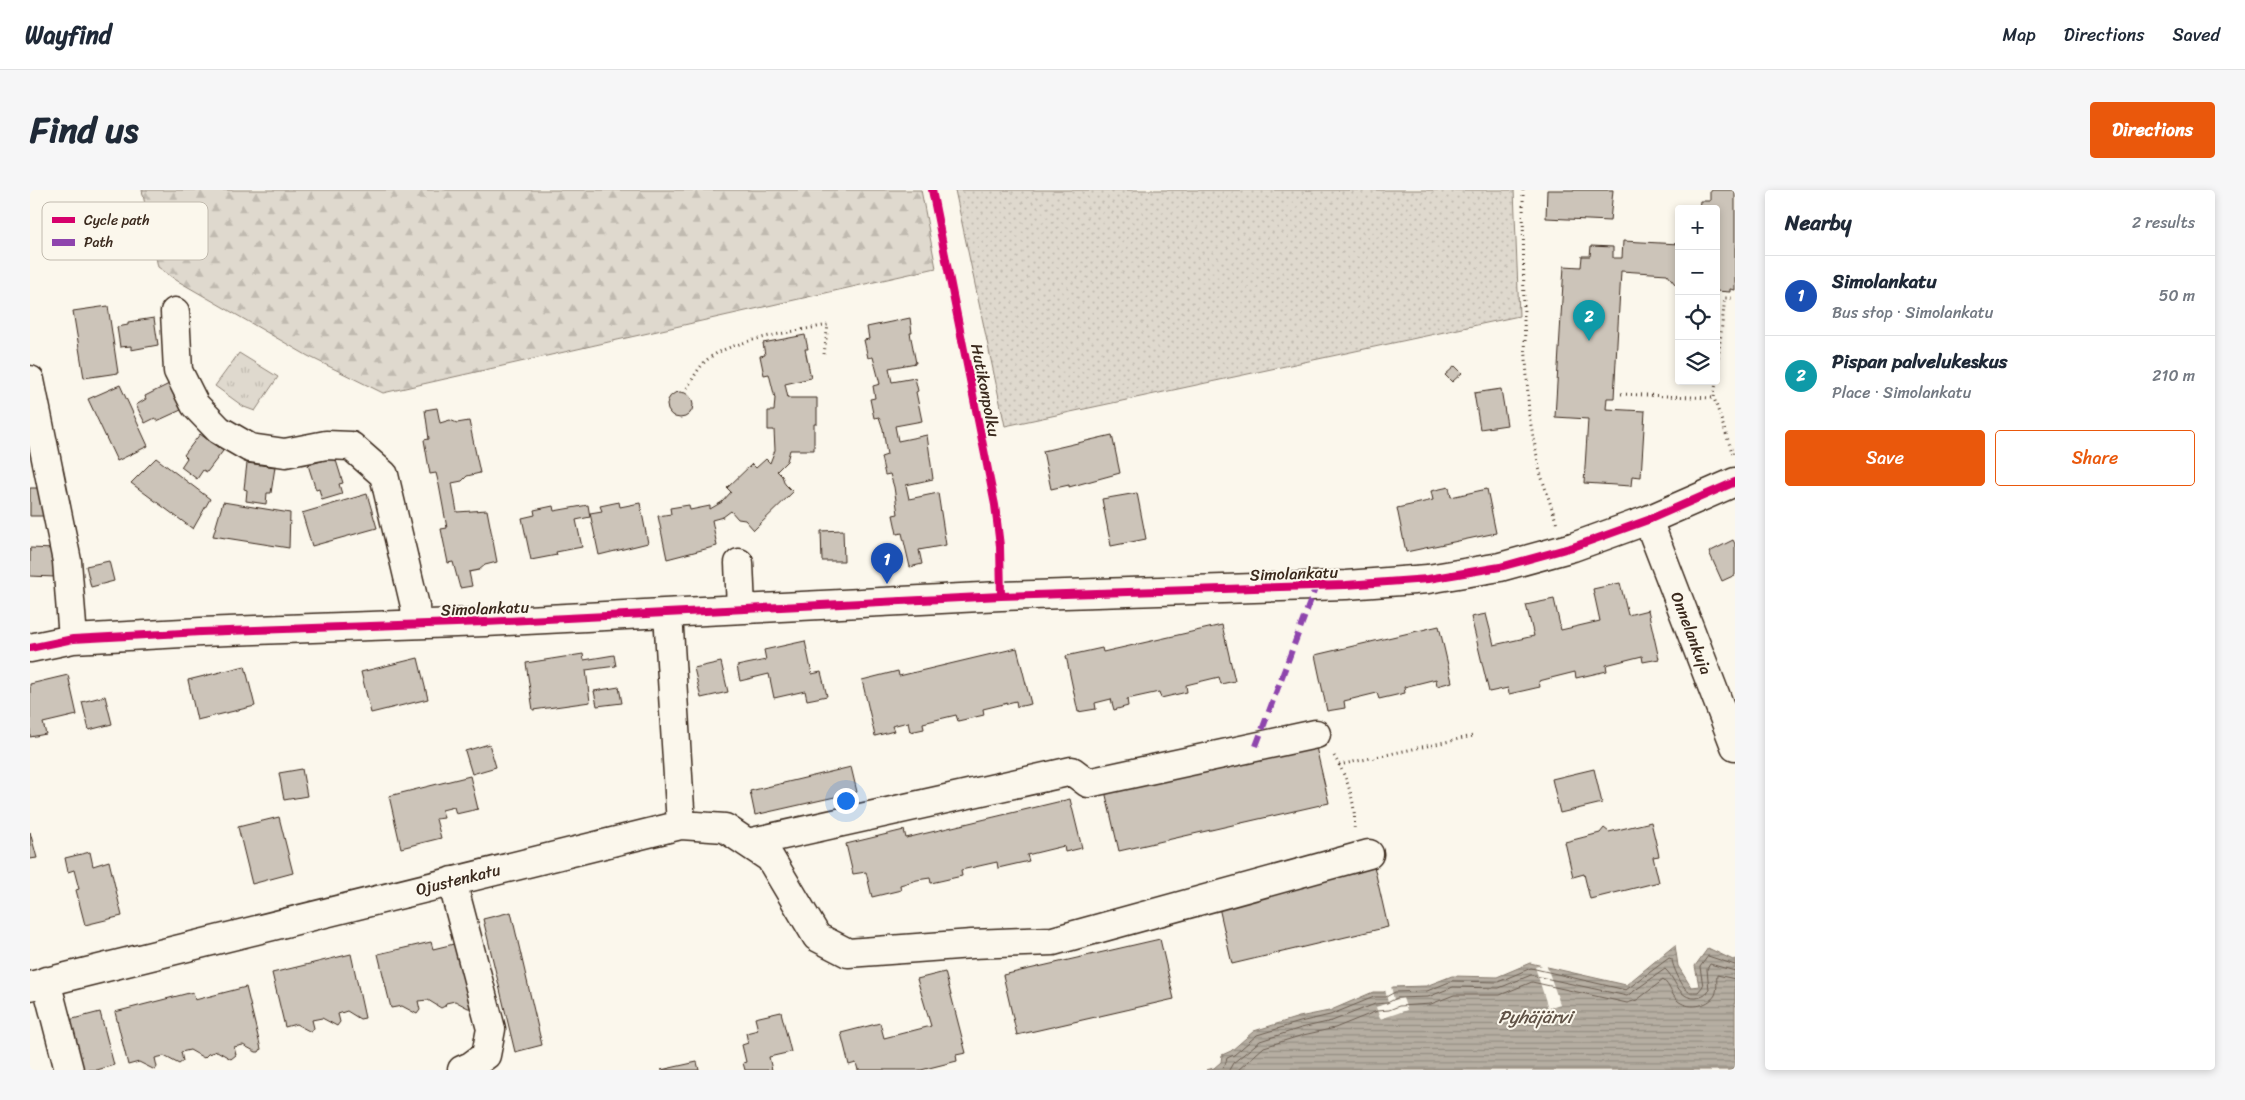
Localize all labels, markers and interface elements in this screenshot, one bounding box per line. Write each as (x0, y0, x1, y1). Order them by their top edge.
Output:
text: Wayfind (25, 14, 111, 56)
text: Map (2003, 19, 2036, 51)
text: Directions (2064, 19, 2145, 51)
text: Saved (2173, 19, 2220, 51)
text: Find us (30, 99, 138, 161)
button: Directions (2090, 102, 2215, 158)
legend (42, 202, 208, 260)
text: Nearby (1785, 204, 1851, 242)
map controls (1675, 205, 1720, 385)
button: + (1675, 205, 1720, 250)
text: Cycle path (84, 208, 150, 233)
text: 2 results (2132, 208, 2195, 237)
text: Path (84, 230, 113, 255)
button: − (1675, 250, 1720, 295)
text: Simolankatu (1832, 265, 1937, 298)
text: 1 (1798, 281, 1804, 310)
text: 50 m (2159, 281, 2195, 310)
button: locate (1675, 295, 1720, 340)
text: Bus stop · Simolankatu (1832, 298, 1993, 327)
pin: 2 (1573, 300, 1605, 341)
button: layers (1675, 340, 1720, 385)
street label: Hutikonpolku (962, 341, 1009, 440)
text: Pispan palvelukeskus (1832, 345, 2008, 378)
text: 2 (1796, 361, 1806, 390)
text: 210 m (2152, 361, 2195, 390)
text: Place · Simolankatu (1832, 378, 1971, 407)
button: Save (1785, 430, 1985, 486)
button: Share (1995, 430, 2195, 486)
pin: 1 (871, 543, 903, 584)
street label: Simolankatu (1249, 557, 1339, 590)
street label: Onnelankuja (1662, 587, 1721, 679)
street label: Simolankatu (440, 592, 530, 625)
your location (833, 788, 859, 814)
street label: Ojustenkatu (413, 855, 504, 904)
water label: Pyhäjärvi (1498, 1001, 1576, 1033)

